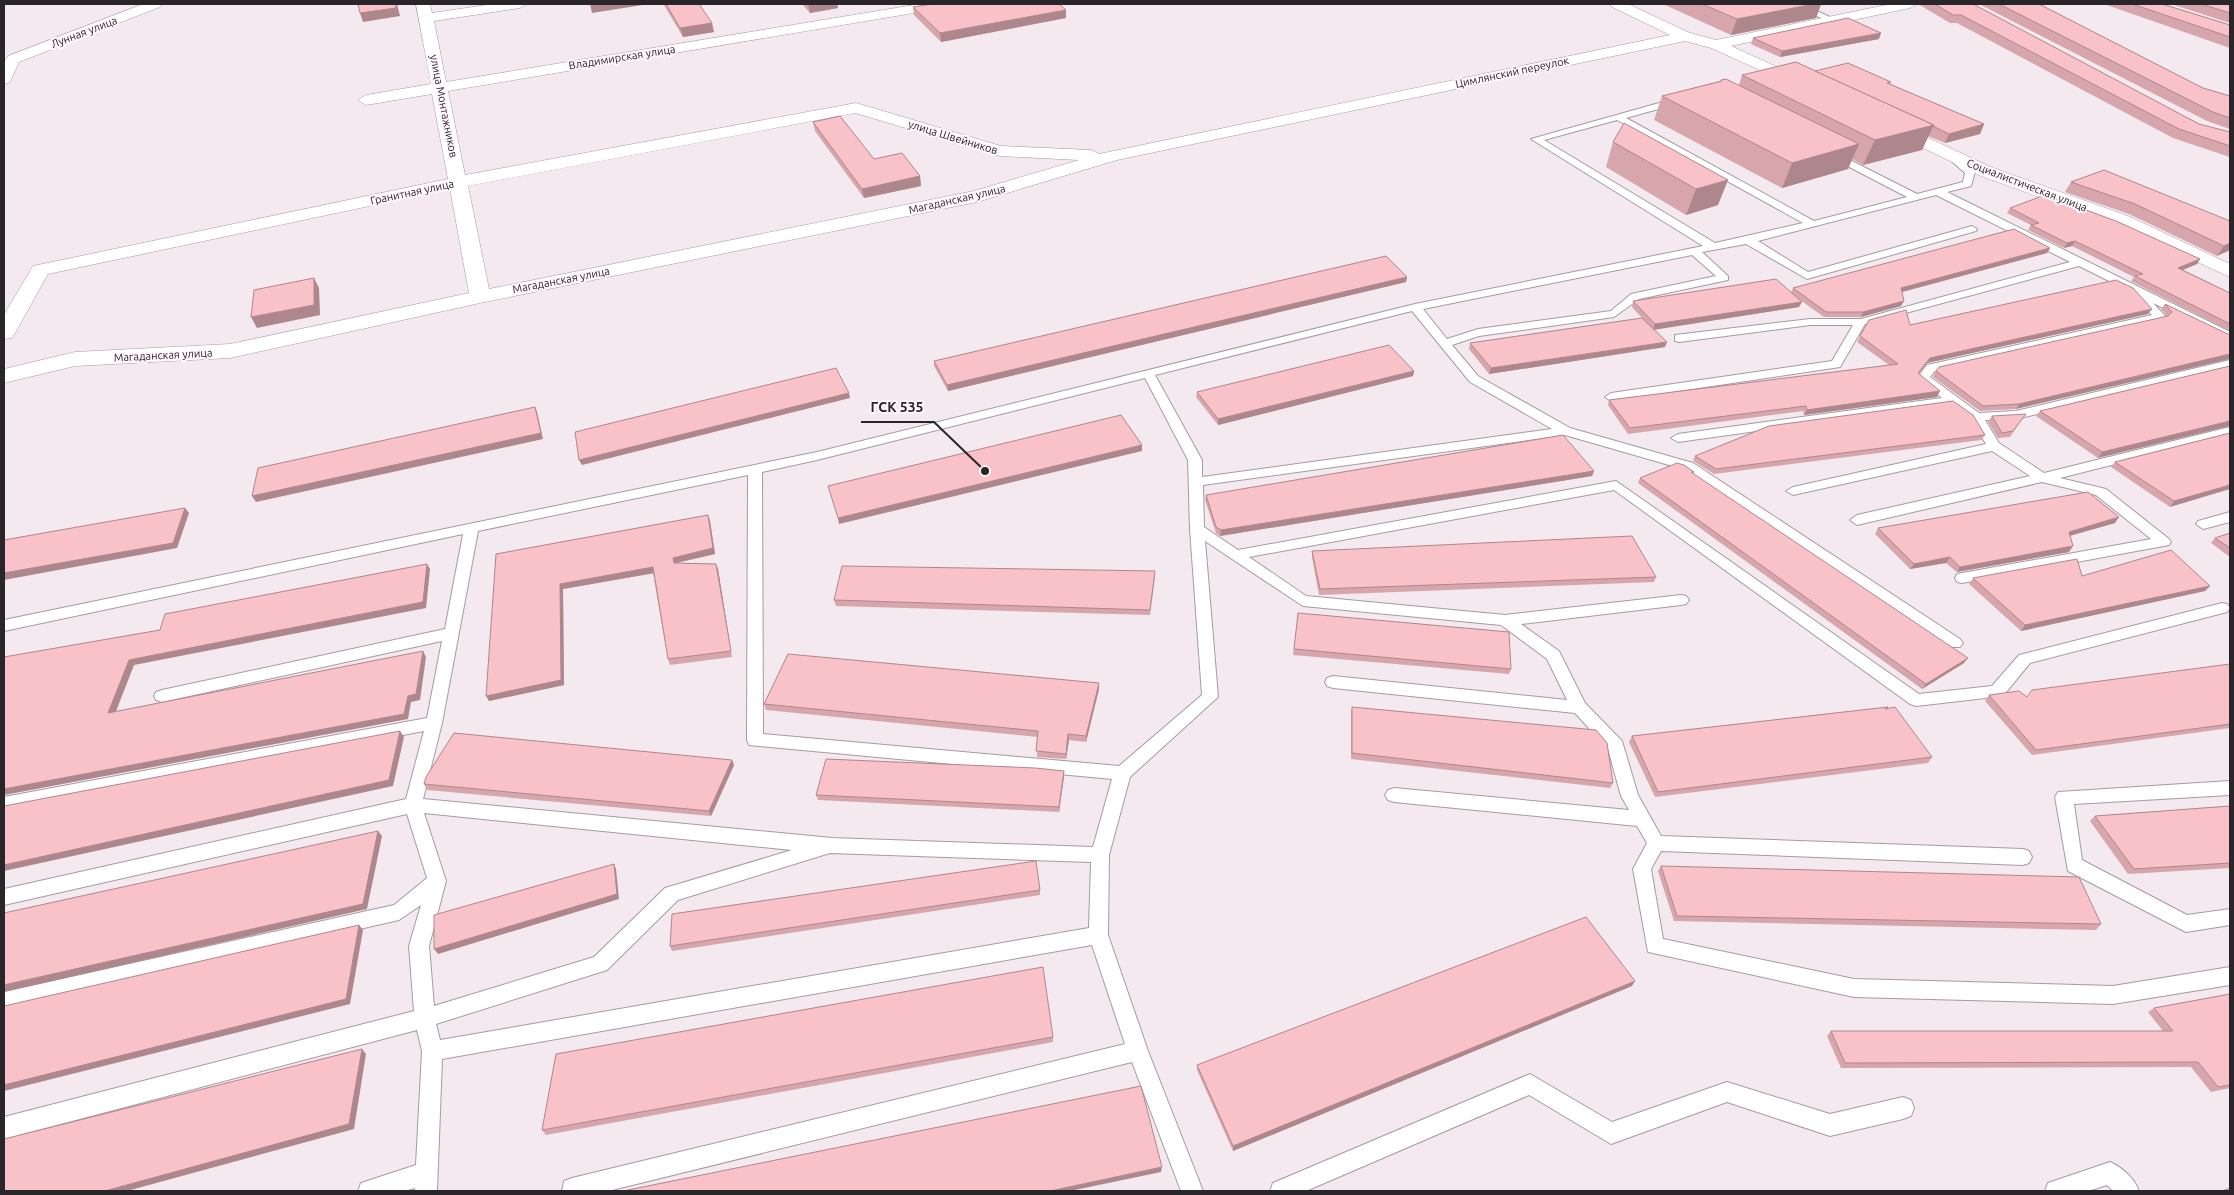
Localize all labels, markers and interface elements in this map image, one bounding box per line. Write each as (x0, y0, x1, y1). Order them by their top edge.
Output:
street label: Лунная улица (49, 14, 119, 50)
street label: Владимирская улица (568, 43, 676, 71)
street label: улица Монтажников (428, 54, 460, 158)
street label: Цимлянский переулок (1454, 54, 1570, 90)
street label: улица Швейников (907, 118, 999, 156)
street label: Социалистическая улица (1965, 156, 2089, 214)
street label: Гранитная улица (369, 177, 455, 207)
street label: Магаданская улица (908, 182, 1006, 216)
street label: Магаданская улица (511, 265, 611, 295)
street label: Магаданская улица (113, 346, 213, 364)
callout: ГСК 535 (861, 393, 934, 422)
text: ГСК 535 (870, 399, 924, 415)

